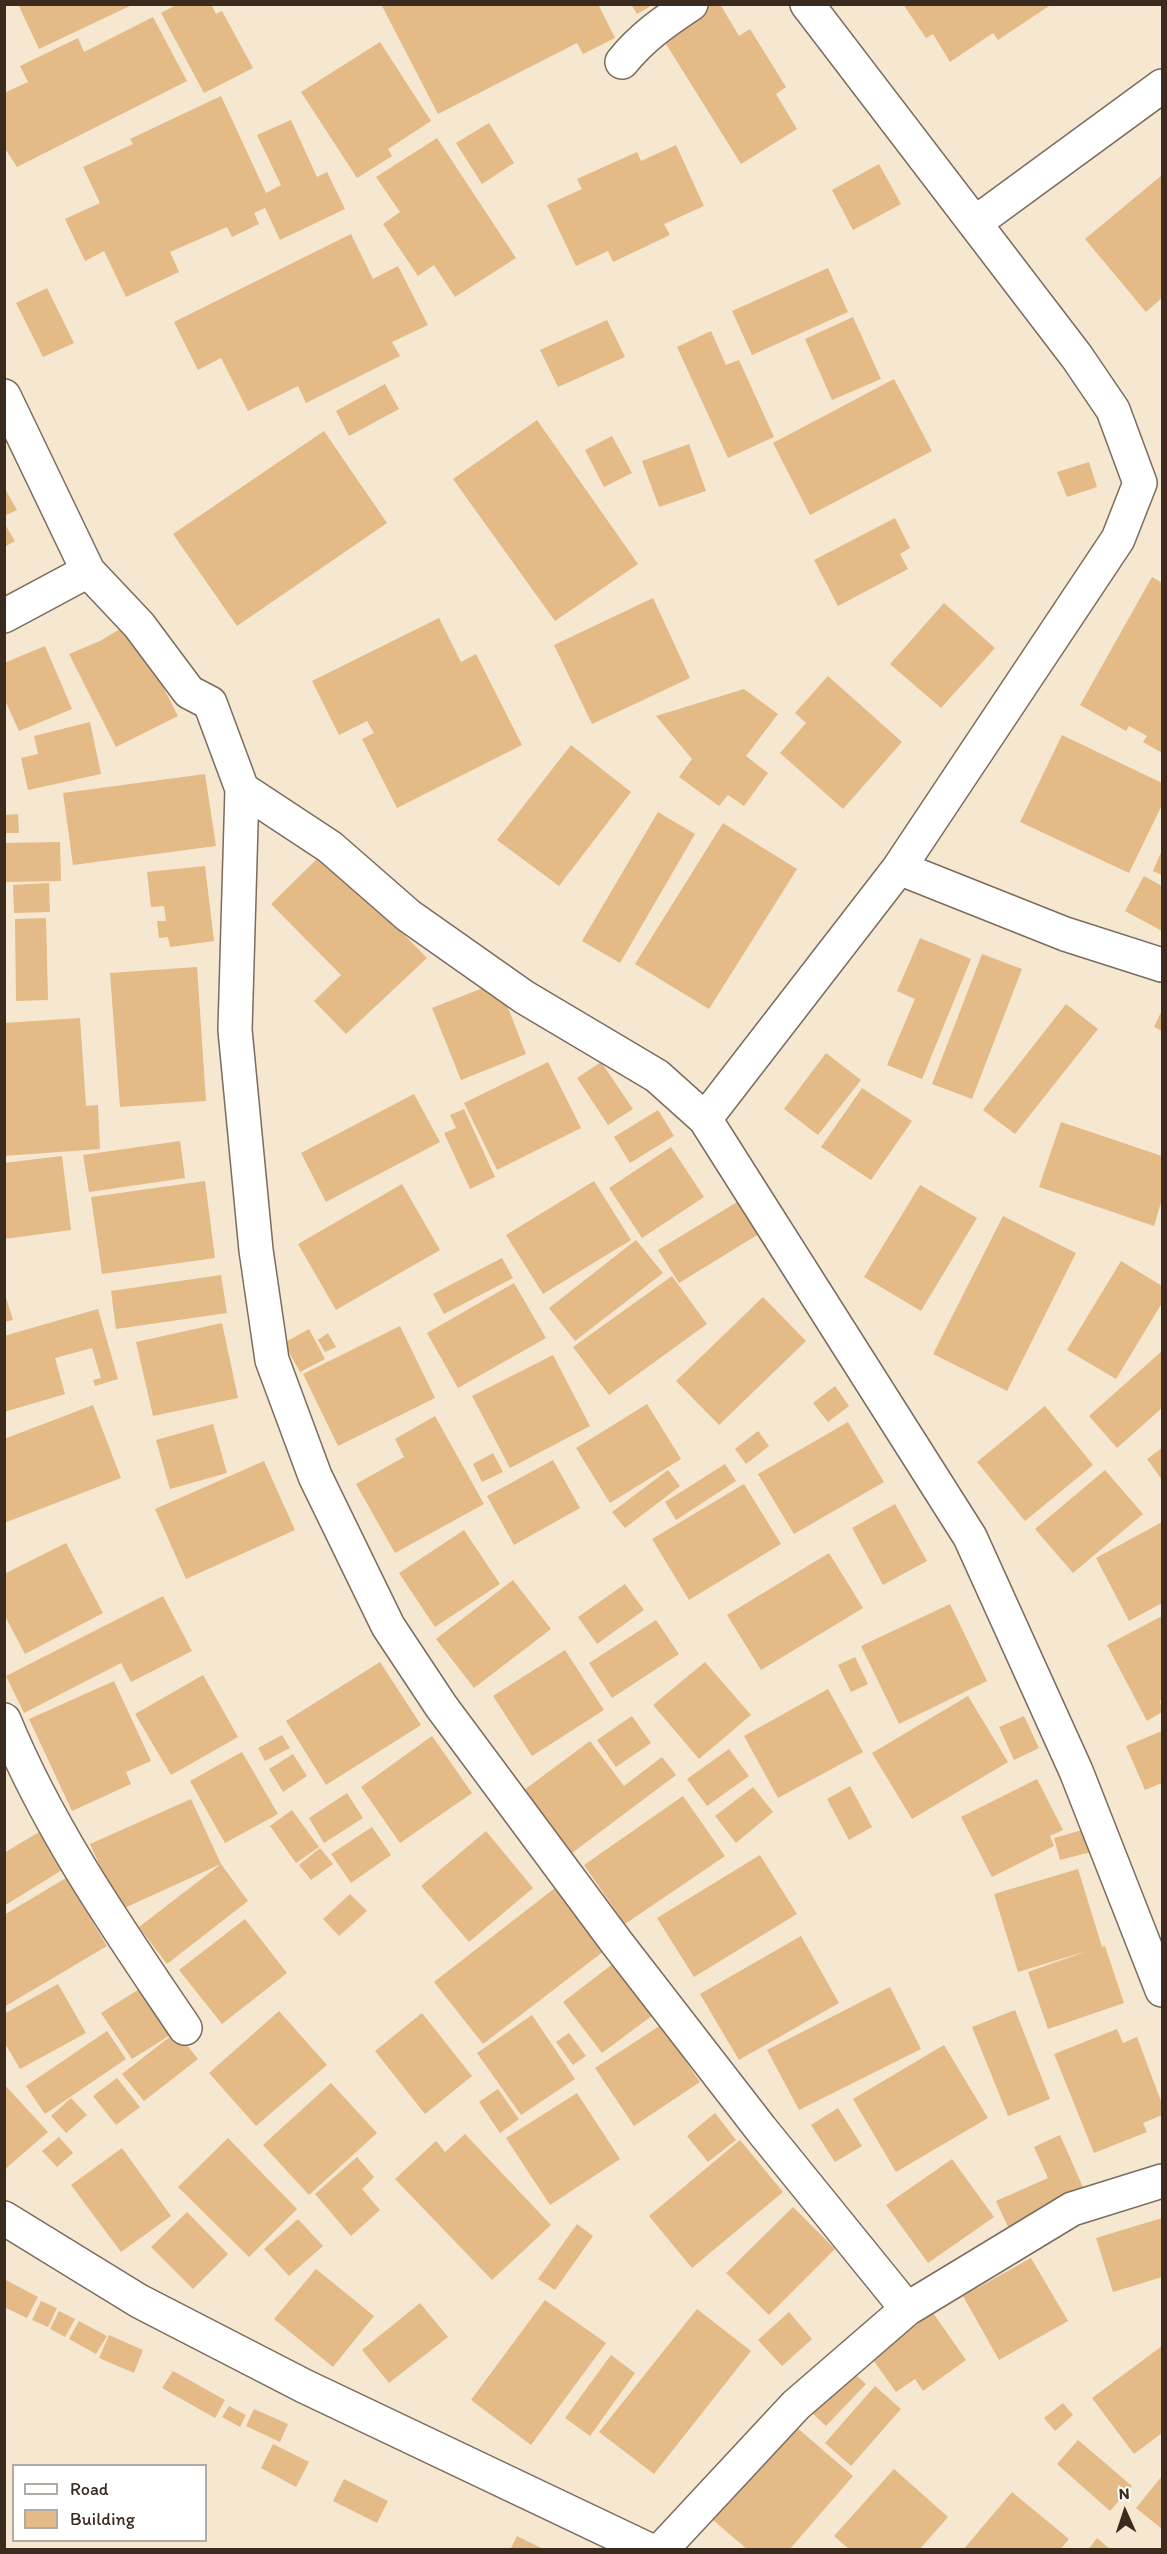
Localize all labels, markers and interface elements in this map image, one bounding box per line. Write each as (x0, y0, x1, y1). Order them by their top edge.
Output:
legend (12, 2464, 207, 2542)
text: Road (70, 2478, 109, 2500)
north arrow (1095, 2482, 1155, 2542)
text: N (1118, 2484, 1130, 2503)
text: Building (70, 2508, 135, 2530)

